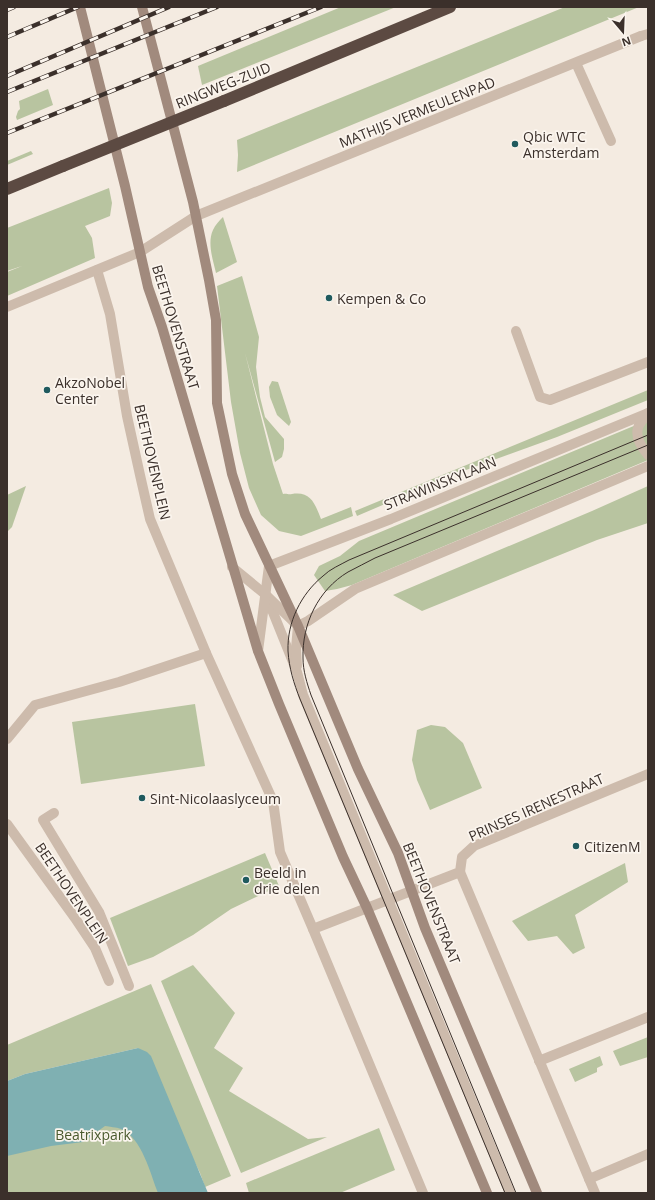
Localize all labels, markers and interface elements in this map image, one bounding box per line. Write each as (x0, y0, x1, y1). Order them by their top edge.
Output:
north arrow (603, 12, 643, 52)
text: N (620, 33, 633, 50)
street label: RINGWEG-ZUID (173, 57, 273, 113)
street label: MATHIJS VERMEULENPAD (336, 72, 498, 152)
place label: Qbic WTC Amsterdam (523, 127, 599, 162)
marker: Qbic WTC Amsterdam (510, 139, 520, 149)
street label: BEETHOVENSTRAAT (148, 262, 204, 392)
place label: Kempen & Co (337, 289, 426, 308)
marker: Kempen & Co (324, 293, 334, 303)
place label: AkzoNobel Center (55, 373, 125, 408)
marker: AkzoNobel Center (42, 385, 52, 395)
street label: BEETHOVENPLEIN (130, 402, 176, 522)
street label: STRAWINSKYLAAN (381, 452, 499, 514)
street label: PRINSES IRENESTRAAT (465, 768, 607, 845)
place label: Sint-Nicolaaslyceum (150, 789, 281, 808)
marker: Sint-Nicolaaslyceum (137, 793, 147, 803)
place label: CitizenM (584, 837, 640, 856)
street label: BEETHOVENPLEIN (31, 839, 113, 947)
street label: BEETHOVENSTRAAT (399, 839, 465, 967)
marker: CitizenM (571, 841, 581, 851)
place label: Beeld in drie delen (254, 863, 320, 898)
marker: Beeld in drie delen (241, 875, 251, 885)
park label: Beatrixpark (55, 1125, 131, 1144)

